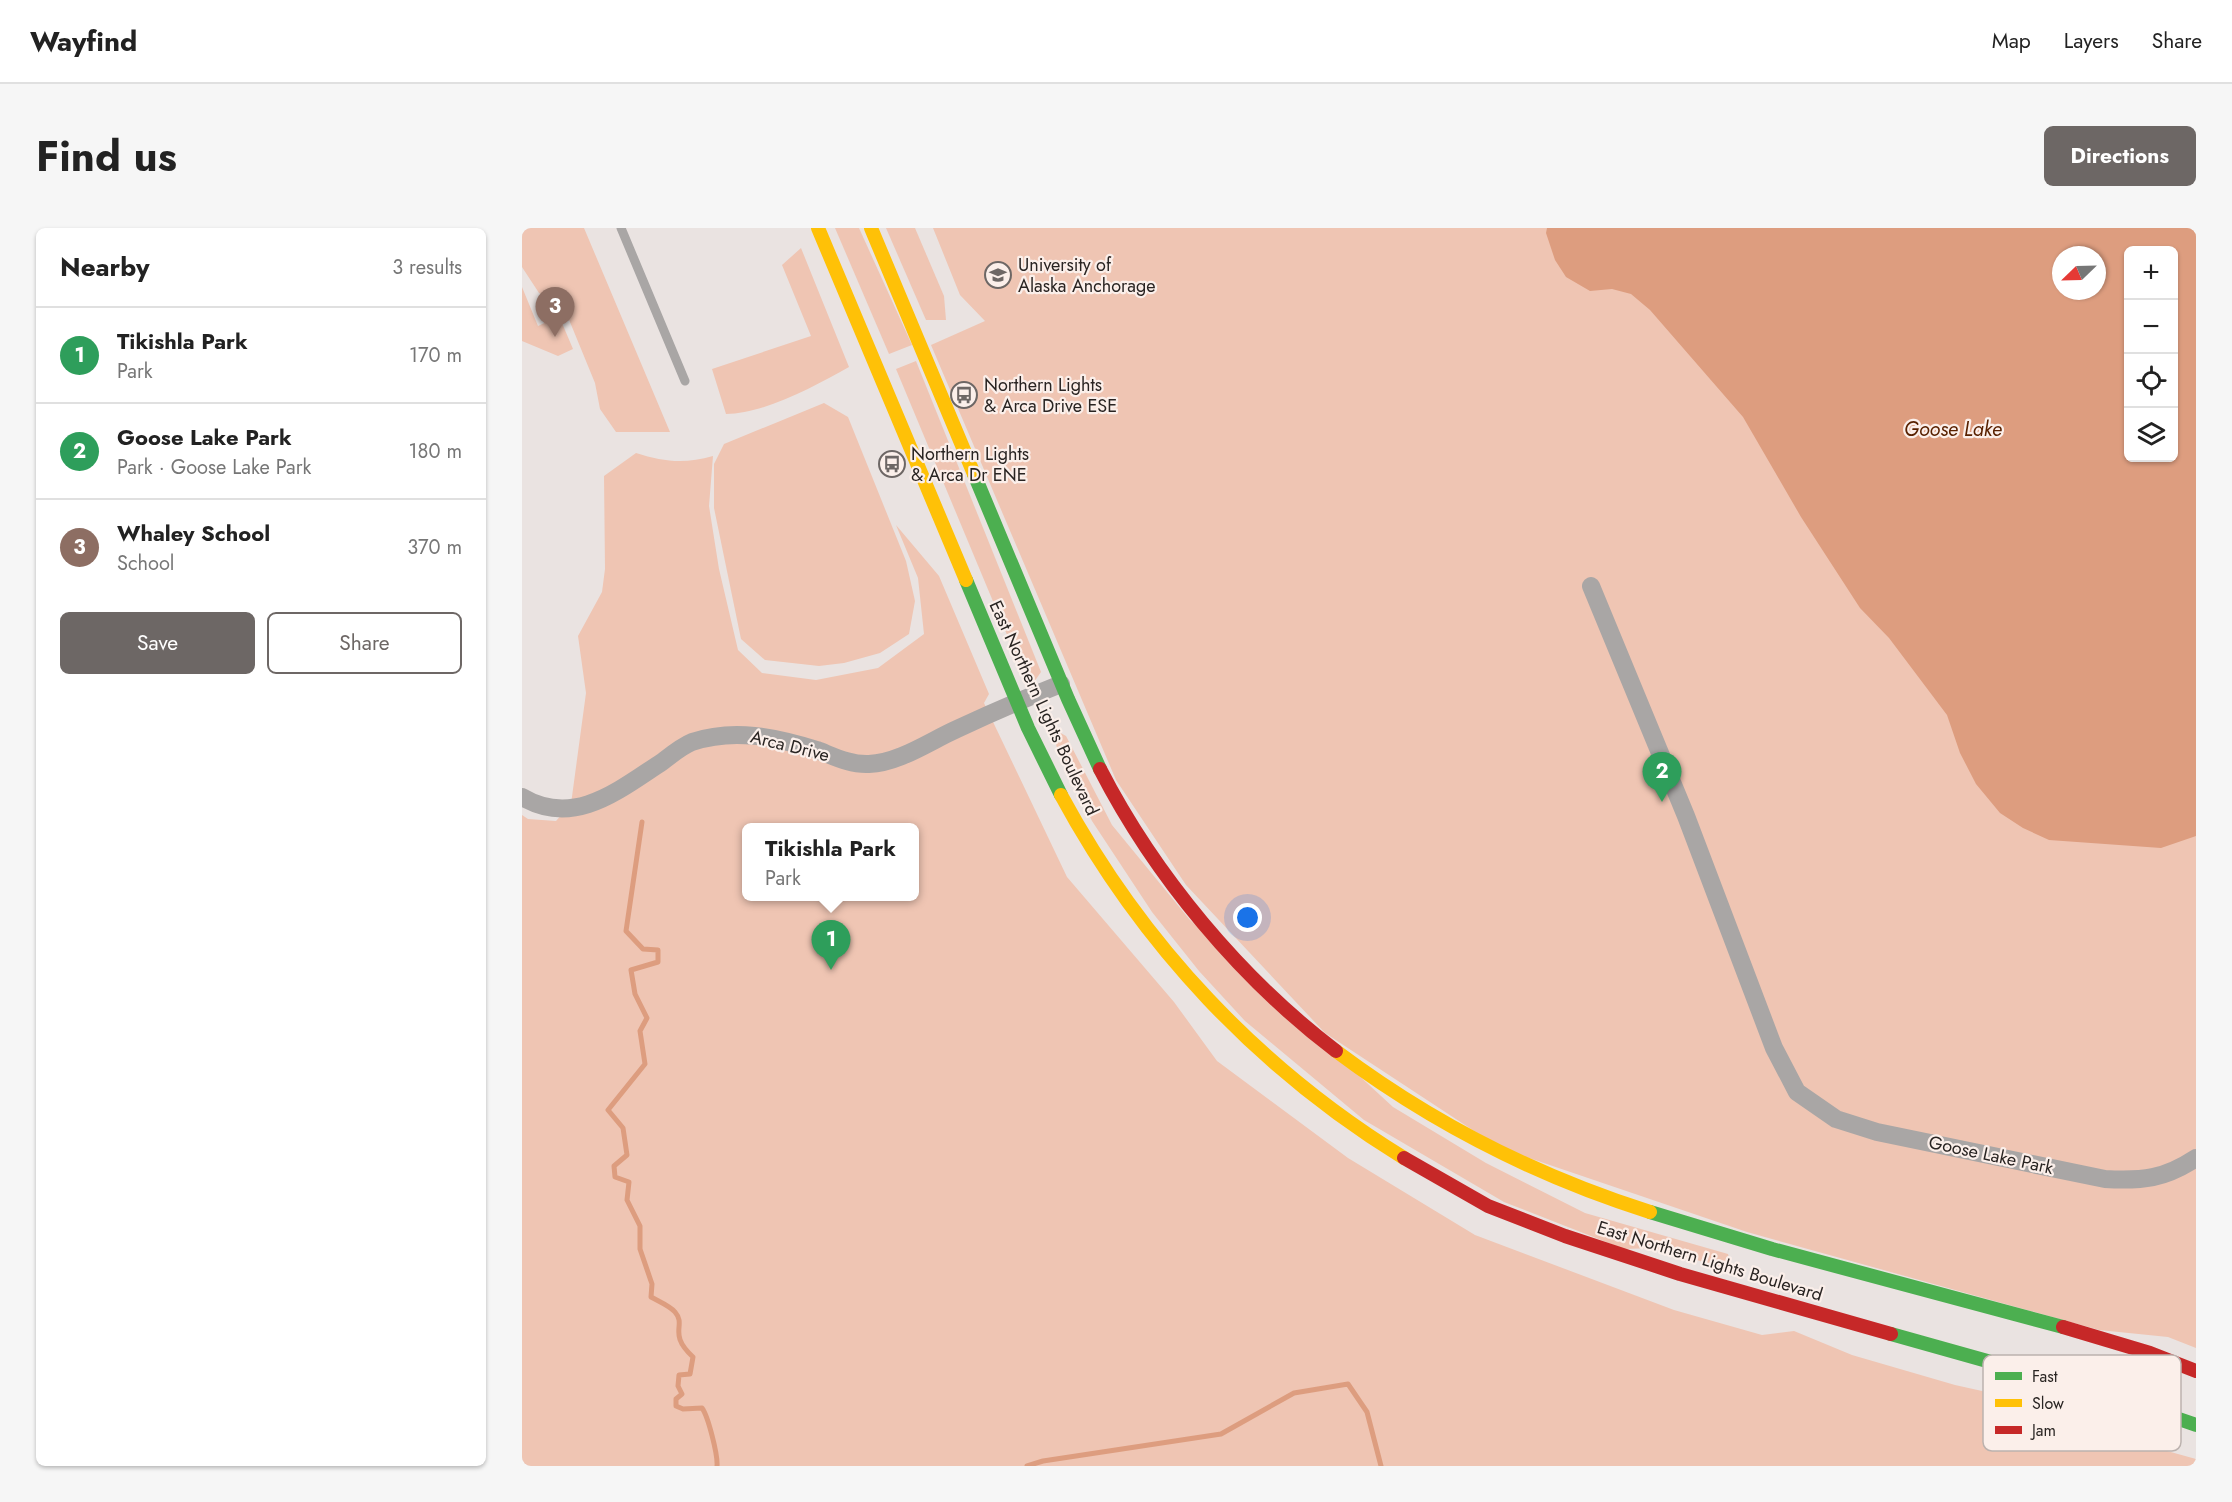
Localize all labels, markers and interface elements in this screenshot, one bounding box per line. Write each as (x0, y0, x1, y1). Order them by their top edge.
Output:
text: Wayfind (30, 21, 137, 62)
text: Map (1992, 26, 2031, 56)
text: Layers (2064, 26, 2119, 56)
text: Share (2152, 26, 2202, 56)
text: Find us (36, 126, 177, 187)
button: Directions (2044, 126, 2196, 186)
north arrow (2052, 246, 2106, 300)
map controls (2124, 246, 2178, 462)
button: + (2124, 246, 2178, 300)
text: Nearby (60, 248, 149, 286)
place label: University of Alaska Anchorage (1018, 252, 1155, 299)
text: 3 results (392, 253, 462, 282)
school or university icon: University of Alaska Anchorage (983, 260, 1013, 290)
pin: 3 (536, 288, 574, 337)
button: − (2124, 300, 2178, 354)
text: Tikishla Park (117, 325, 248, 357)
text: 1 (74, 341, 85, 370)
text: 170 m (409, 341, 462, 370)
button: locate (2124, 354, 2178, 408)
text: Park (117, 357, 153, 386)
place label: Northern Lights & Arca Drive ESE (984, 372, 1117, 419)
bus stop icon: Northern Lights & Arca Drive ESE (949, 380, 979, 410)
button: layers (2124, 408, 2178, 462)
water label: Goose Lake (1904, 415, 2002, 444)
text: Goose Lake Park (117, 421, 292, 453)
text: 2 (73, 437, 86, 466)
text: 180 m (408, 437, 462, 466)
place label: Northern Lights & Arca Dr ENE (911, 441, 1029, 488)
bus stop icon: Northern Lights & Arca Dr ENE (877, 449, 907, 479)
text: Park · Goose Lake Park (117, 453, 311, 482)
text: Whaley School (117, 517, 270, 549)
text: 3 (73, 533, 86, 562)
text: 370 m (407, 533, 462, 562)
text: School (117, 549, 174, 578)
street label: East Northern Lights Boulevard (983, 596, 1105, 820)
button: Save (60, 612, 255, 674)
button: Share (267, 612, 462, 674)
street label: Arca Drive (748, 724, 832, 768)
pin: 2 (1642, 752, 1682, 802)
popup (742, 823, 919, 901)
text: Tikishla Park (765, 832, 896, 864)
text: Park (765, 864, 801, 893)
your location (1233, 903, 1262, 932)
pin: 1 (812, 920, 850, 970)
street label: Goose Lake Park (1926, 1129, 2056, 1181)
street label: East Northern Lights Boulevard (1594, 1214, 1826, 1308)
legend (1983, 1355, 2181, 1451)
text: Fast (2032, 1365, 2058, 1388)
text: Slow (2032, 1392, 2064, 1415)
text: Jam (2030, 1419, 2056, 1442)

